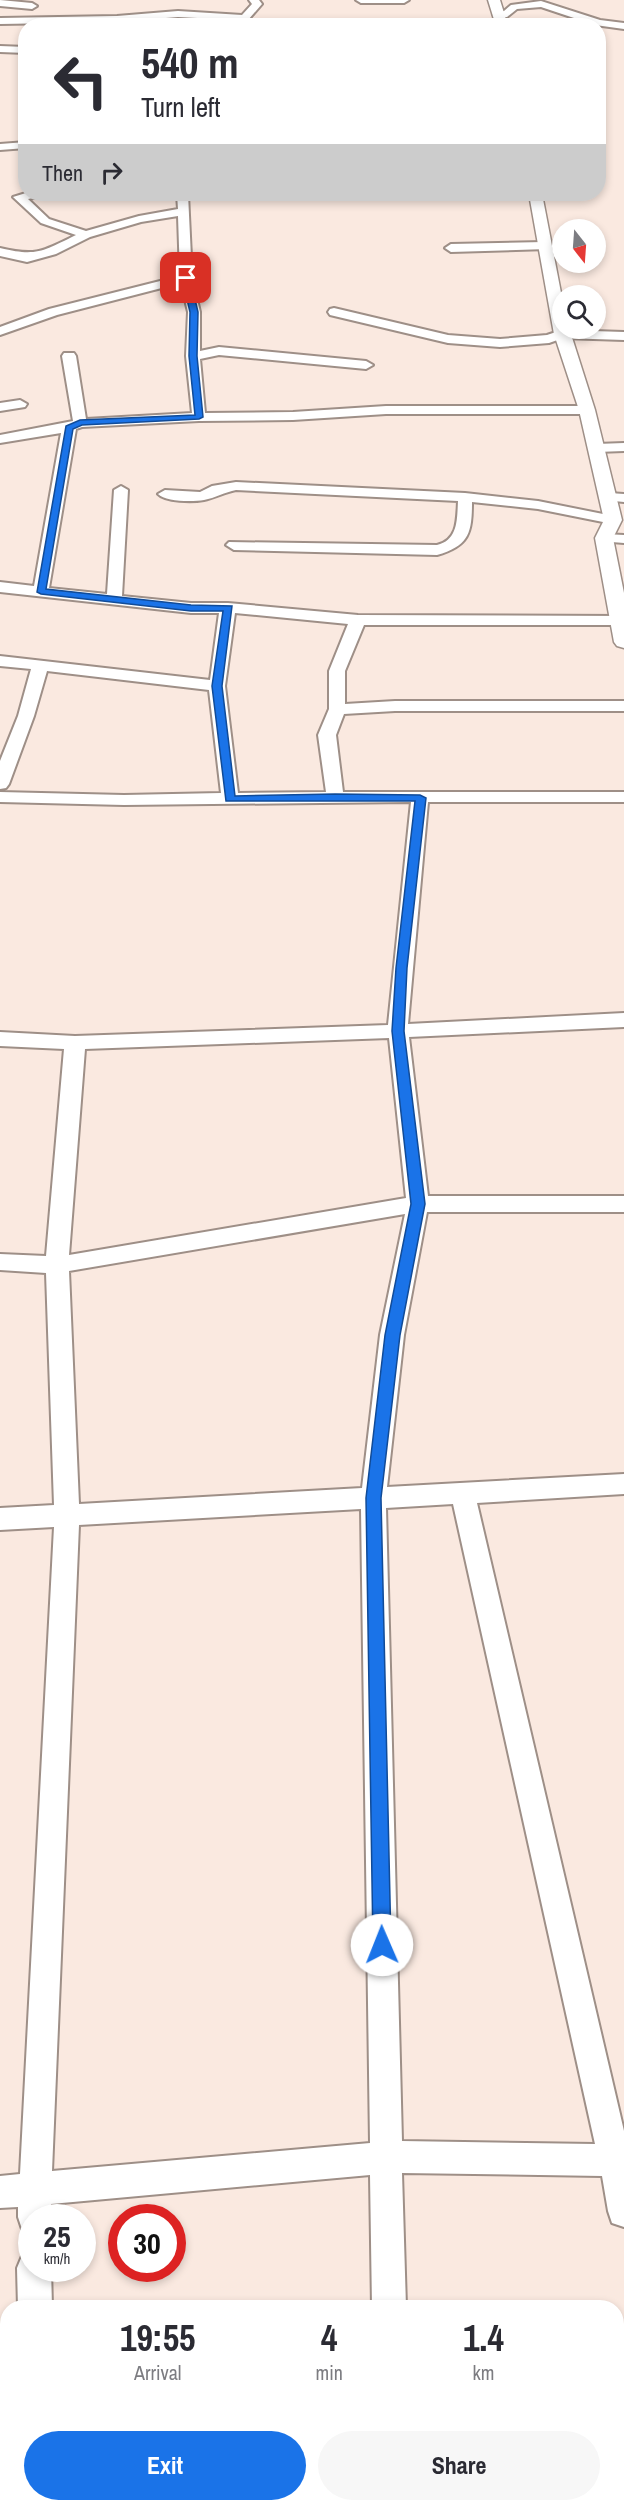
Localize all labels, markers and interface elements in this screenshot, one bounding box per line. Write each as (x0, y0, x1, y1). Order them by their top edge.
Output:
text: 540 m (141, 35, 239, 91)
icon: left (42, 42, 120, 120)
text: Turn left (141, 89, 220, 125)
icon: right (95, 156, 128, 189)
text: Then (42, 158, 83, 188)
north arrow (552, 219, 606, 273)
map controls (552, 219, 606, 339)
pin (160, 252, 211, 303)
icon: arrive (169, 261, 202, 294)
button: search (552, 285, 606, 339)
position arrow (350, 1913, 414, 1977)
speed limit sign: 30 (108, 2204, 186, 2282)
text: 25 (43, 2216, 71, 2256)
text: km/h (44, 2248, 70, 2269)
text: 19:55 (120, 2314, 196, 2362)
text: 4 (321, 2314, 337, 2362)
text: 1.4 (463, 2314, 504, 2362)
text: Arrival (134, 2359, 181, 2386)
text: min (316, 2359, 343, 2386)
text: km (472, 2359, 494, 2386)
button: Exit (24, 2431, 306, 2500)
button: Share (318, 2431, 600, 2500)

